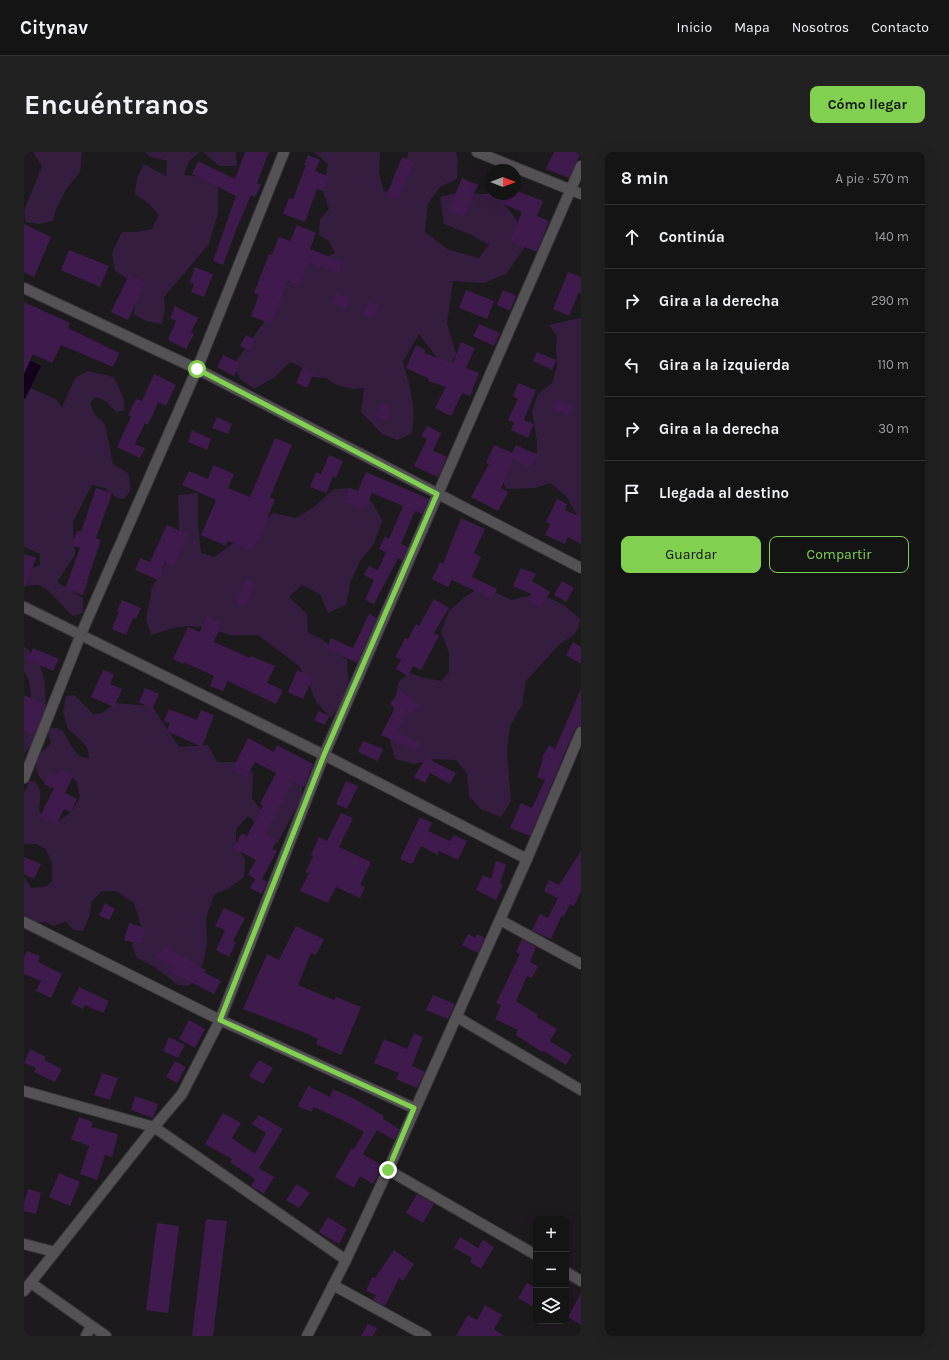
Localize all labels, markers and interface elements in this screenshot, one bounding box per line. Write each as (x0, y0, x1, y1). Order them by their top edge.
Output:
text: Citynav (20, 17, 88, 39)
text: Inicio (677, 19, 712, 36)
text: Mapa (734, 19, 770, 36)
text: Nosotros (792, 19, 849, 36)
text: Contacto (871, 19, 929, 36)
button: Cómo llegar (810, 86, 925, 123)
text: Encuéntranos (24, 88, 209, 121)
north arrow (485, 164, 521, 200)
text: 8 min (621, 168, 669, 188)
text: A pie · 570 m (835, 171, 909, 186)
icon: ahead (621, 226, 643, 248)
text: Continúa (659, 228, 725, 246)
text: 140 m (874, 229, 909, 244)
icon: right (621, 290, 643, 312)
text: Gira a la derecha (659, 292, 779, 310)
text: 290 m (871, 293, 909, 308)
icon: left (621, 354, 643, 376)
text: Gira a la izquierda (659, 356, 790, 374)
text: 110 m (877, 357, 909, 372)
route start (188, 360, 206, 378)
icon: right (621, 418, 643, 440)
text: Gira a la derecha (659, 420, 779, 438)
text: 30 m (878, 421, 909, 436)
icon: arrive (621, 482, 643, 504)
text: Llegada al destino (659, 484, 789, 502)
button: Guardar (621, 536, 761, 573)
button: Compartir (769, 536, 909, 573)
route end (379, 1161, 397, 1179)
map controls (533, 1216, 569, 1324)
button: + (533, 1216, 569, 1252)
button: − (533, 1252, 569, 1288)
button: layers (533, 1288, 569, 1324)

